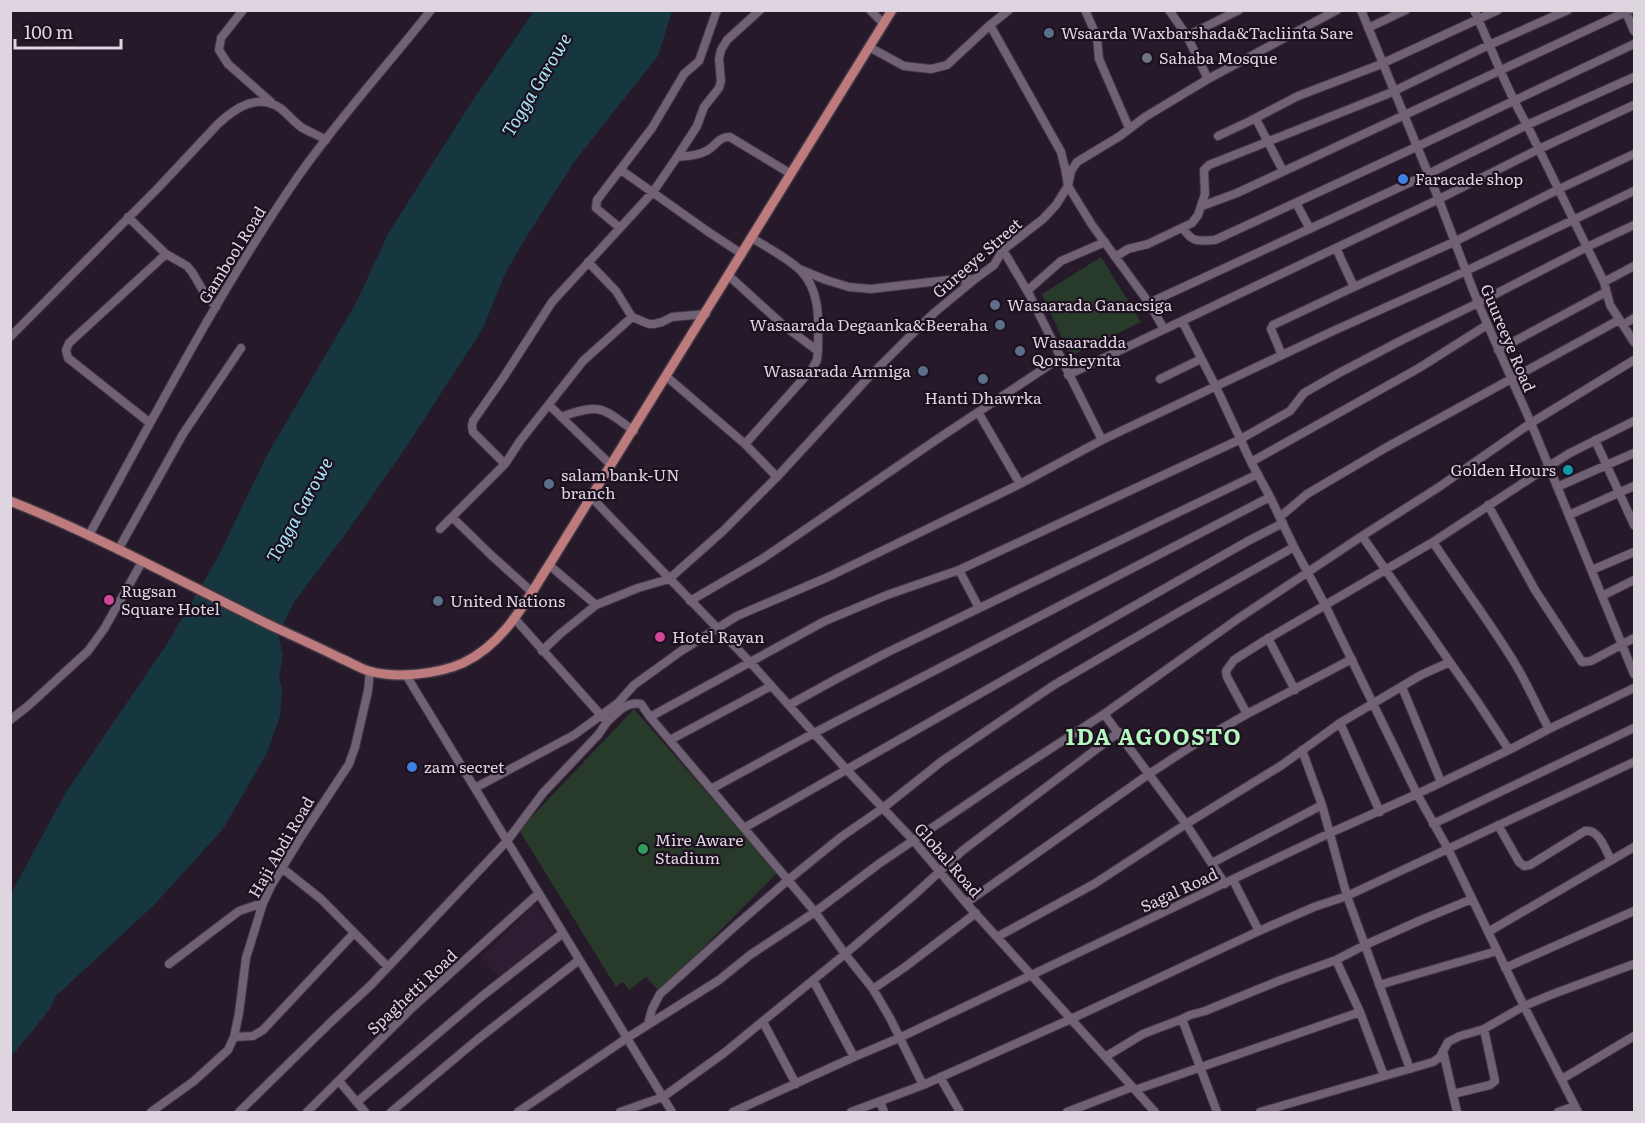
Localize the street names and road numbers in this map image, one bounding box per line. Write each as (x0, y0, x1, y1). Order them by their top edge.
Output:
street label: Gambool Road (192, 201, 271, 308)
street label: Gureeye Street (926, 211, 1027, 303)
street label: Guureeye Road (1475, 280, 1543, 396)
street label: Haji Abdi Road (241, 791, 319, 902)
street label: Global Road (910, 817, 988, 902)
street label: Sagal Road (1136, 861, 1221, 917)
street label: Spaghetti Road (361, 943, 462, 1039)

